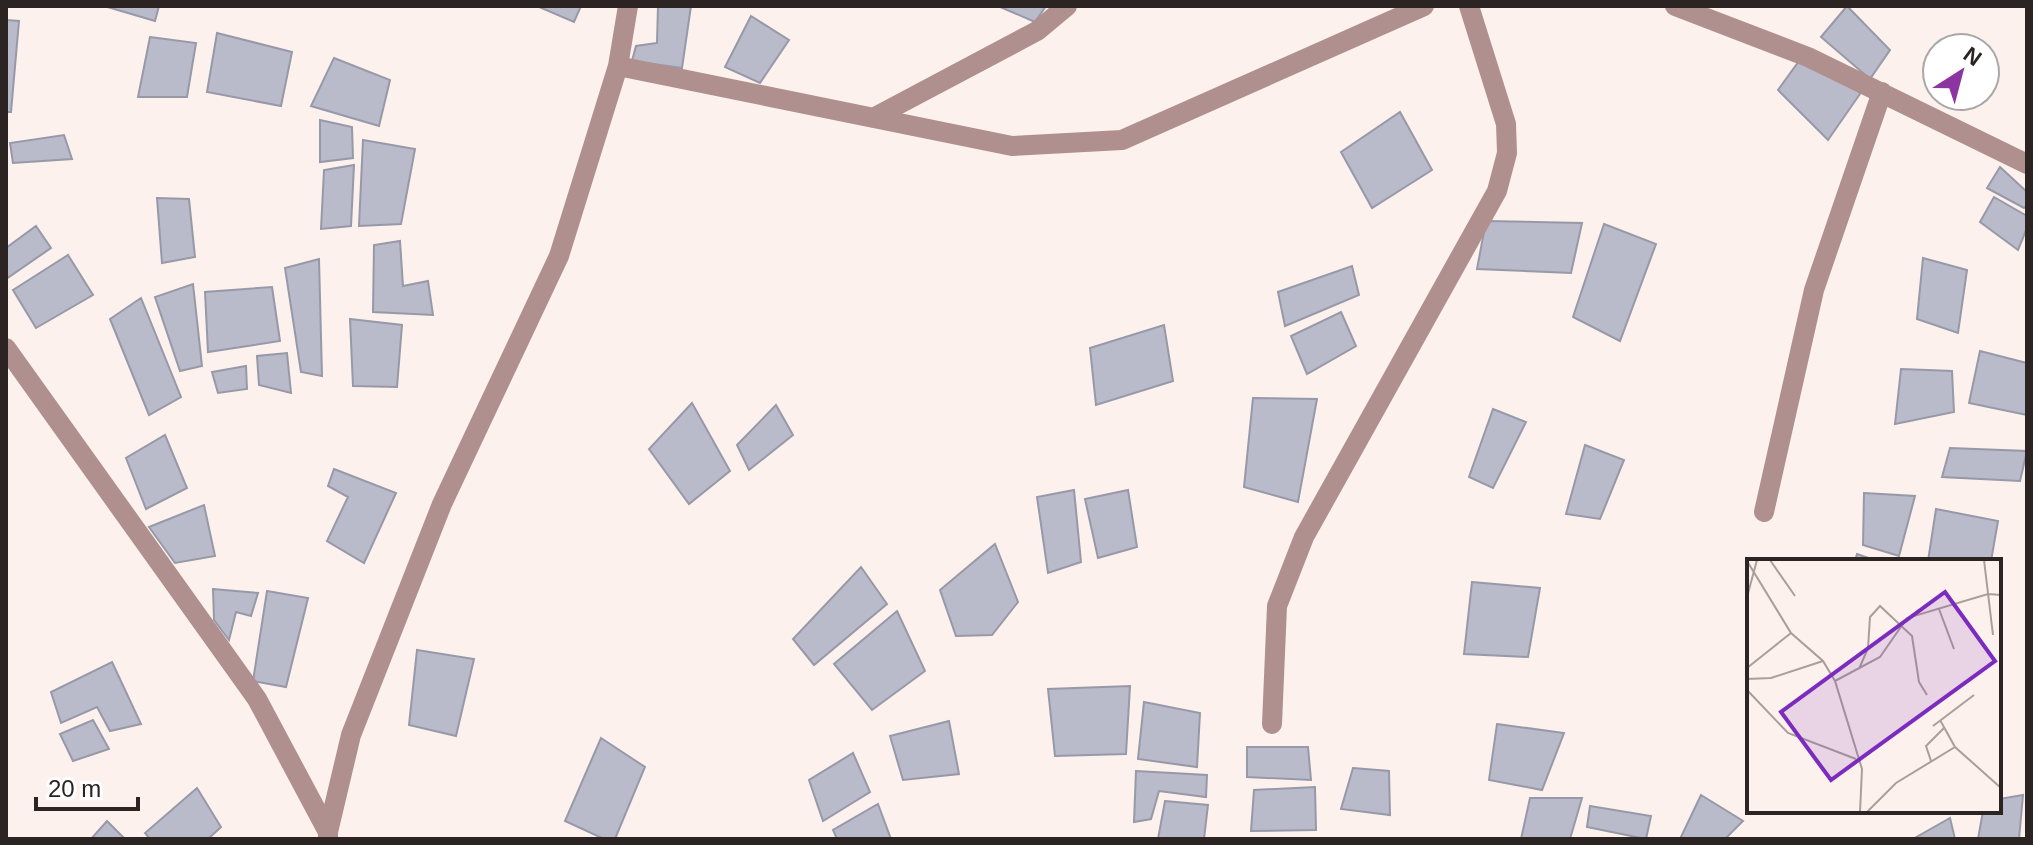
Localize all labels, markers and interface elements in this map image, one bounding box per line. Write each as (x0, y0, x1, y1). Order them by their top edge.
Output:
north arrow (1921, 32, 2001, 112)
text: N (1959, 41, 1986, 71)
inset map (1747, 559, 2001, 813)
scale bar (36, 761, 138, 811)
text: 20 m (48, 775, 101, 802)

